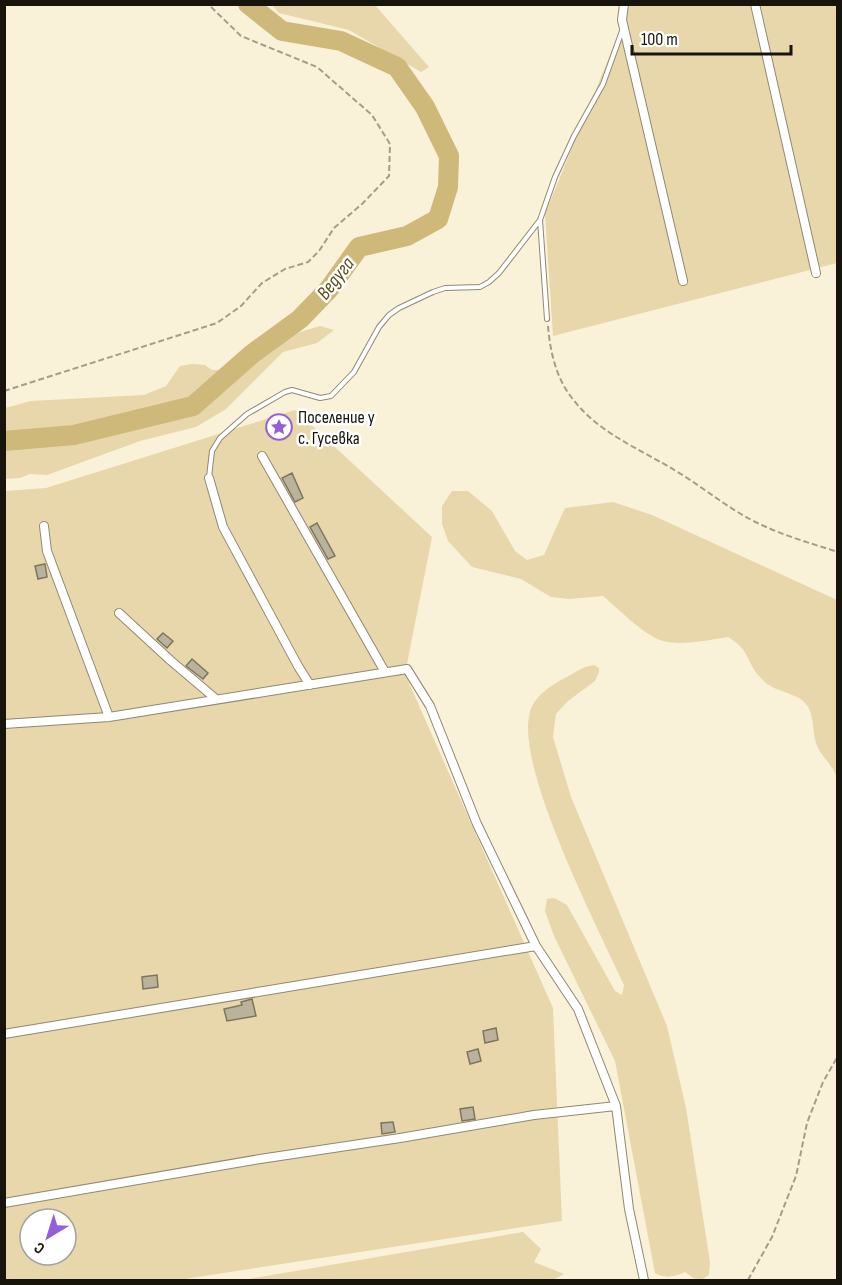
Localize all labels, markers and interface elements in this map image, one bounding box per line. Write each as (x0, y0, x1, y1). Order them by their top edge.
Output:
scale bar (632, 18, 791, 56)
text: 100 m (641, 29, 678, 50)
water label: Ведуга (312, 253, 360, 305)
place label: Поселение у с. Гусевка (298, 407, 375, 449)
place icon: Поселение у с. Гусевка (264, 412, 294, 442)
north arrow (18, 1207, 78, 1267)
text: С (31, 1238, 49, 1258)

